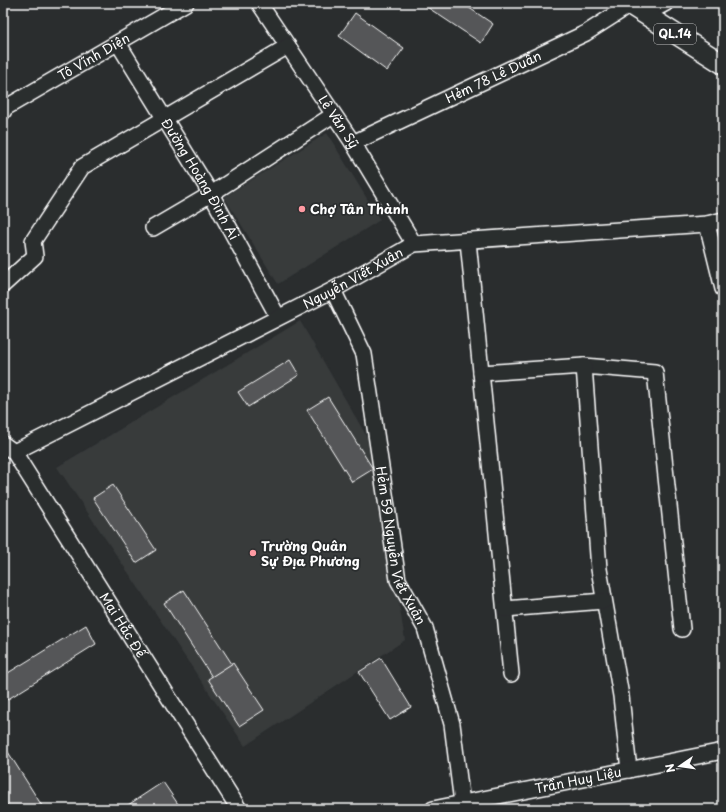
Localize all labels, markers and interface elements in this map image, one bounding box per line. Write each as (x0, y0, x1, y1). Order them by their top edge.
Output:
road number: QL.14 (654, 24, 696, 44)
street label: Tô Vĩnh Diện (54, 28, 133, 84)
street label: Hẻm 78 Lê Duẩn (442, 46, 544, 107)
street label: Lê Văn Sỹ (314, 91, 364, 152)
street label: Đường Hoàng Đình Ái (157, 114, 244, 243)
place label: Chợ Tân Thành (310, 199, 409, 218)
marker: Chợ Tân Thành (297, 204, 307, 214)
street label: Nguyễn Viết Xuân (299, 242, 406, 313)
street label: Hẻm 59 Nguyễn Viết Xuân (372, 465, 431, 628)
place label: Trường Quân Sự Địa Phương (261, 536, 360, 570)
marker: Trường Quân Sự Địa Phương (248, 548, 258, 558)
street label: Mai Hắc Đế (96, 588, 152, 662)
north arrow (660, 746, 700, 786)
street label: Trần Huy Liệu (533, 762, 623, 797)
text: N (660, 762, 679, 775)

